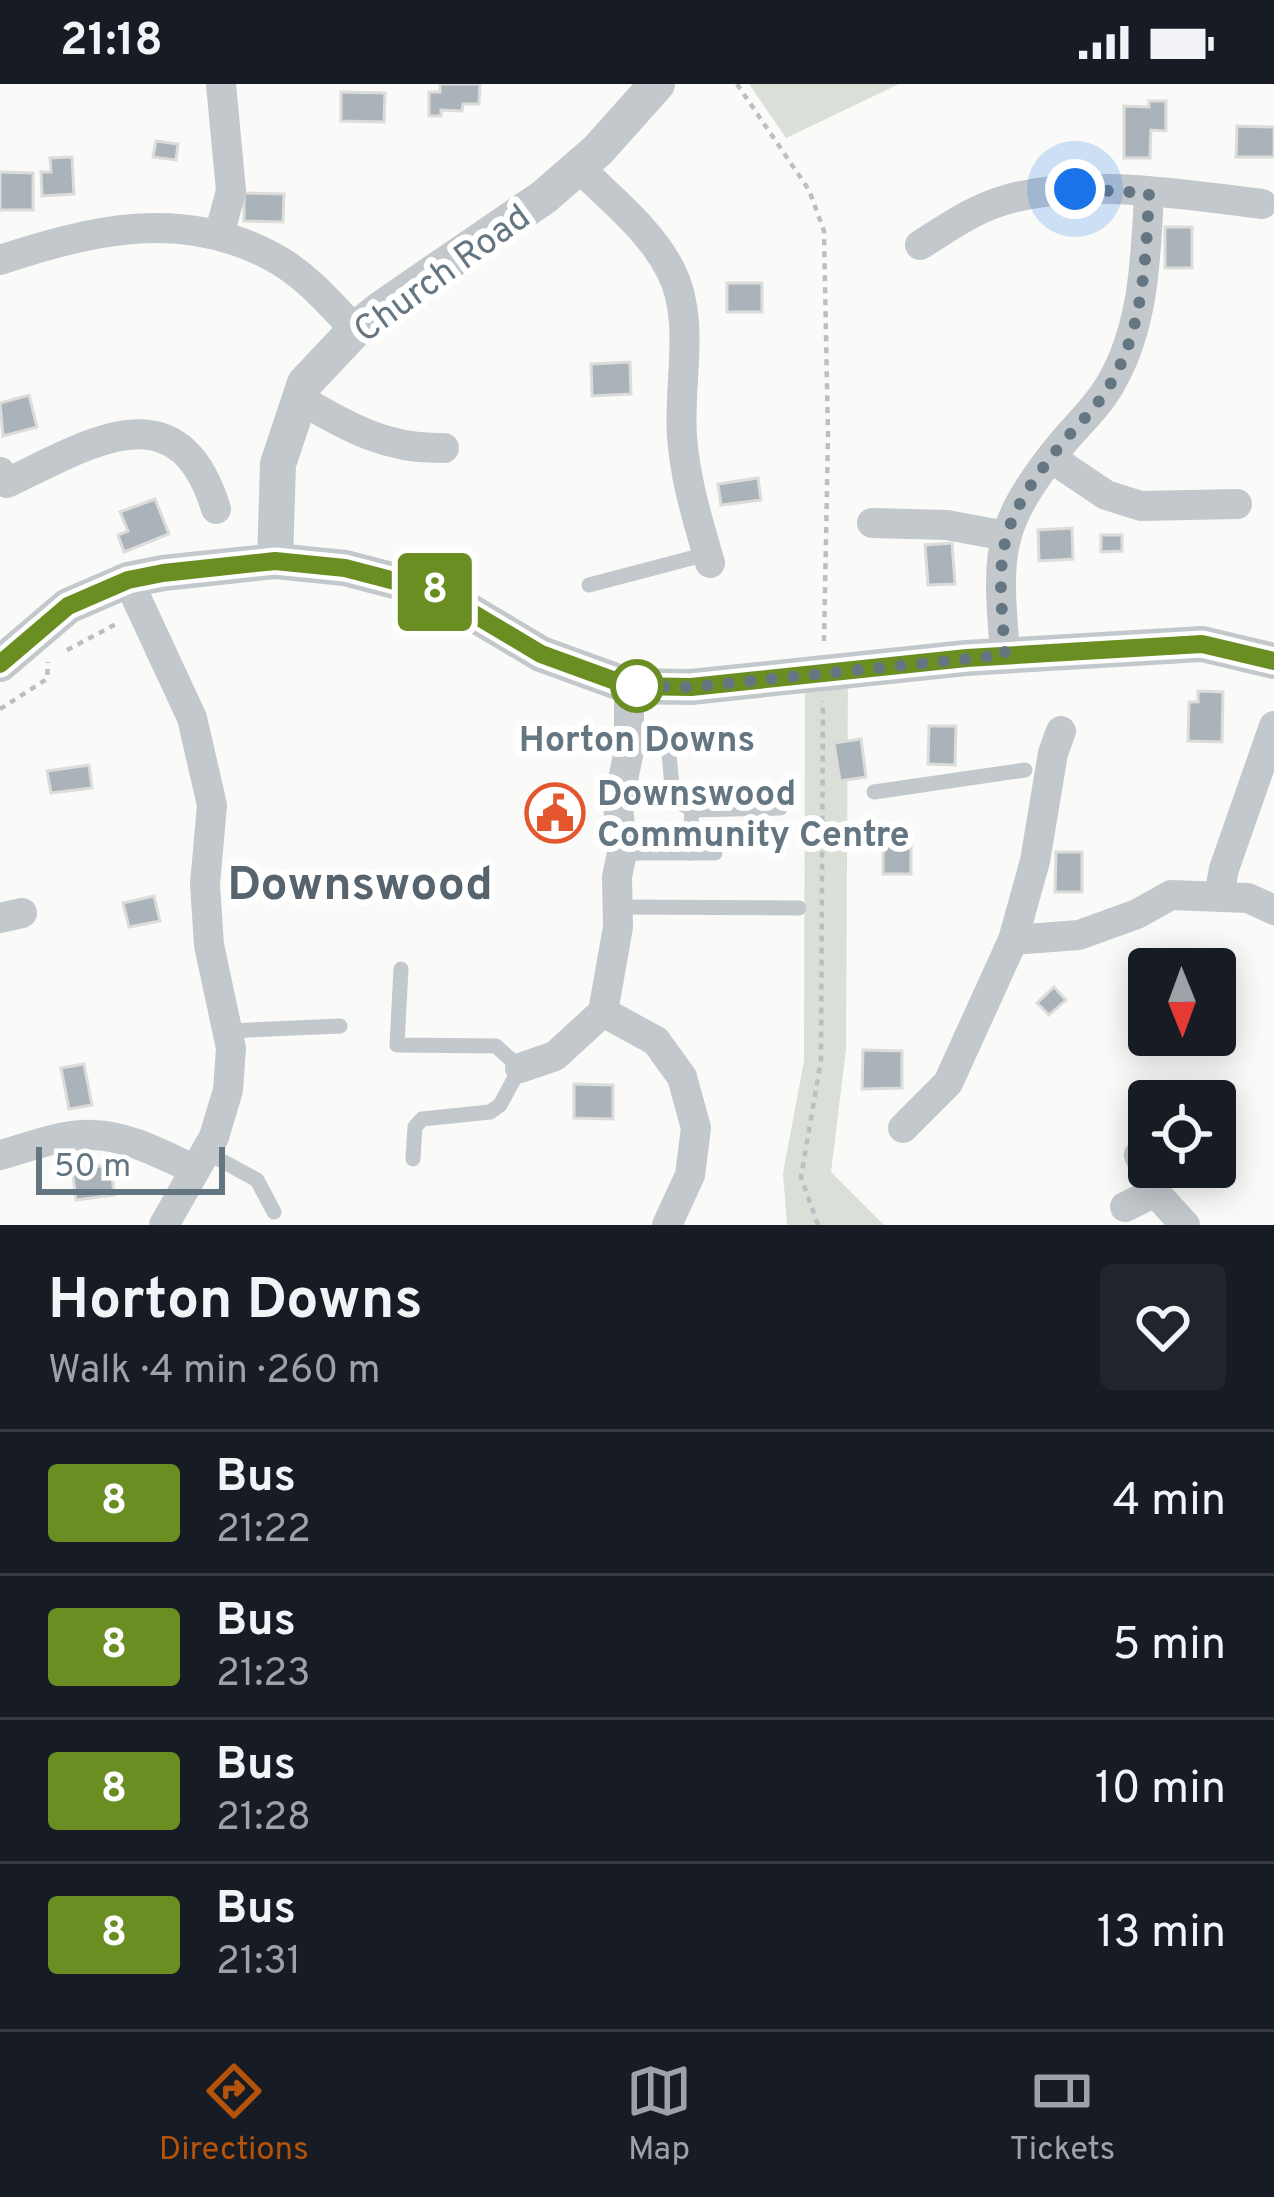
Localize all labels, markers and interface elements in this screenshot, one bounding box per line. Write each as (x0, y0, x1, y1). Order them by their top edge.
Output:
text: 21:18 (60, 14, 163, 71)
your location (1045, 159, 1105, 219)
street label: Church Road (346, 196, 541, 355)
line badge: 8 (396, 553, 474, 631)
text: 8 (422, 565, 448, 618)
marker: Horton Downs (612, 661, 662, 711)
place label: Horton Downs (519, 719, 755, 765)
place label: Downswood Community Centre (597, 773, 910, 860)
public building icon: Downswood Community Centre (524, 782, 586, 844)
district label: Downswood (227, 857, 493, 917)
north arrow (1128, 948, 1236, 1056)
map controls (1128, 948, 1236, 1188)
button: locate (1128, 1080, 1236, 1188)
scale bar (36, 1141, 225, 1194)
text: 50 m (54, 1147, 131, 1189)
button: heart (1100, 1264, 1226, 1390)
text: Horton Downs (48, 1267, 423, 1339)
text: Walk · 4 min · 260 m (48, 1348, 381, 1397)
text: Bus (216, 1450, 296, 1507)
text: 4 min (1113, 1474, 1226, 1531)
text: 8 (101, 1476, 127, 1529)
text: 21:22 (216, 1507, 311, 1556)
text: Bus (216, 1594, 296, 1651)
text: 5 min (1113, 1618, 1226, 1675)
text: 8 (101, 1620, 127, 1673)
text: 21:23 (216, 1651, 311, 1700)
text: Bus (216, 1738, 296, 1795)
text: 10 min (1095, 1762, 1226, 1819)
text: 8 (101, 1764, 127, 1817)
text: 21:28 (216, 1795, 311, 1844)
text: Bus (216, 1882, 296, 1939)
text: 13 min (1097, 1906, 1226, 1963)
text: 8 (101, 1908, 127, 1961)
text: 21:31 (216, 1939, 301, 1988)
tab: Directions (159, 2058, 309, 2172)
tab: Map (626, 2058, 692, 2172)
tab: Tickets (1010, 2058, 1115, 2172)

